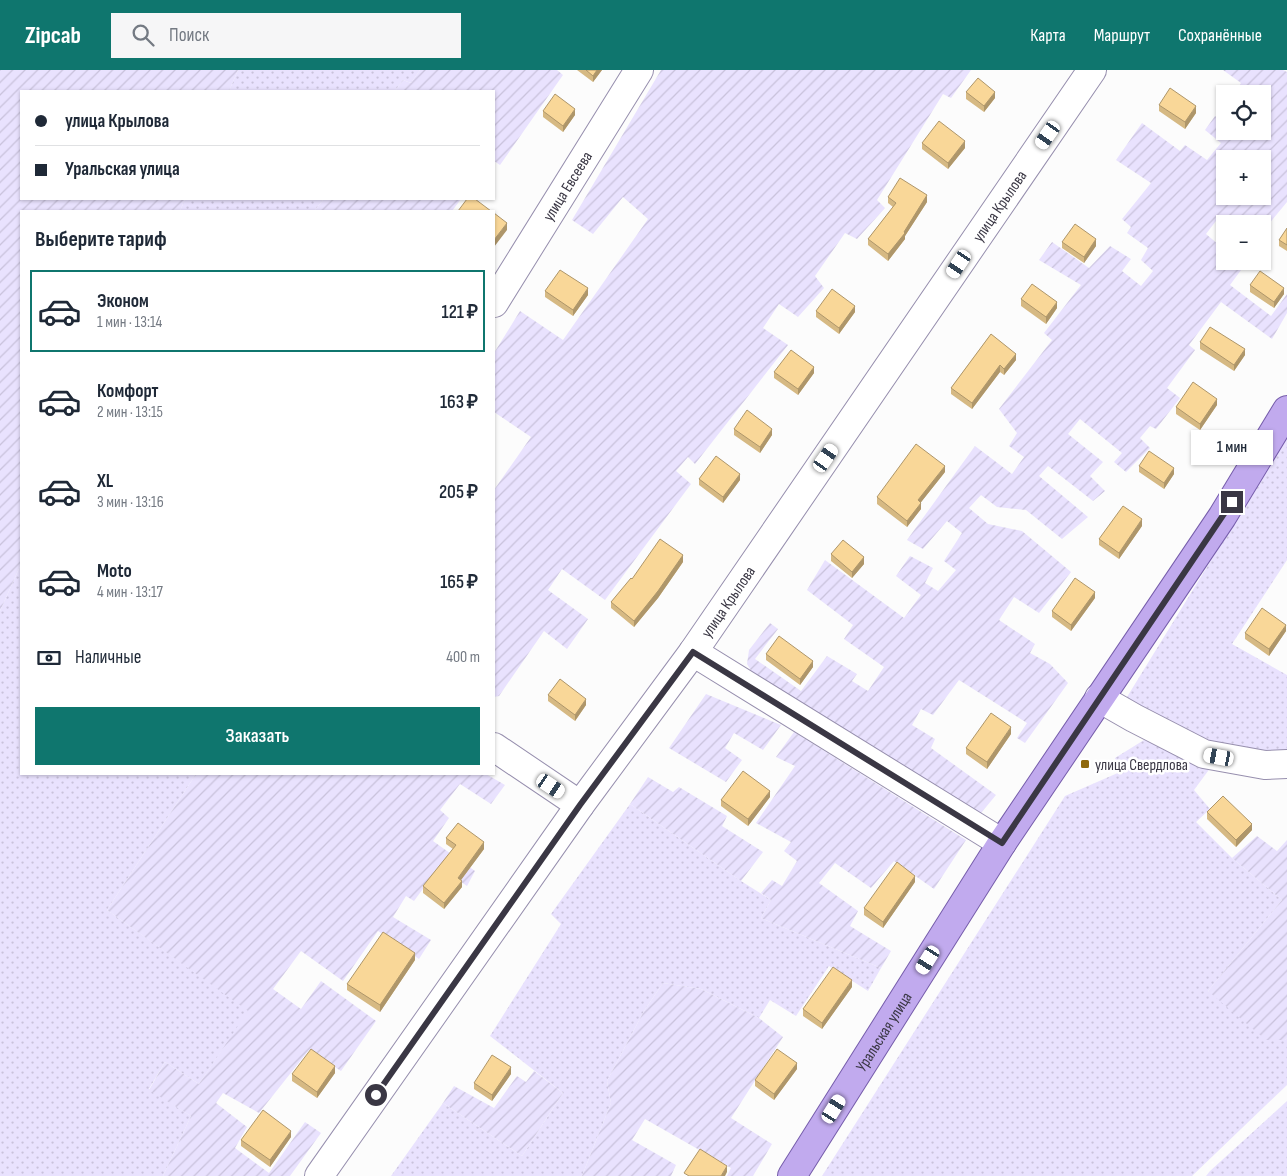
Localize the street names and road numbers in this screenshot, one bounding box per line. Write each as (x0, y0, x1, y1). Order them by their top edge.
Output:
street label: улица Евсеева (539, 148, 597, 225)
street label: улица Крылова (969, 167, 1031, 246)
street label: улица Крылова (698, 563, 760, 642)
street label: Уральская улица (852, 989, 917, 1075)

